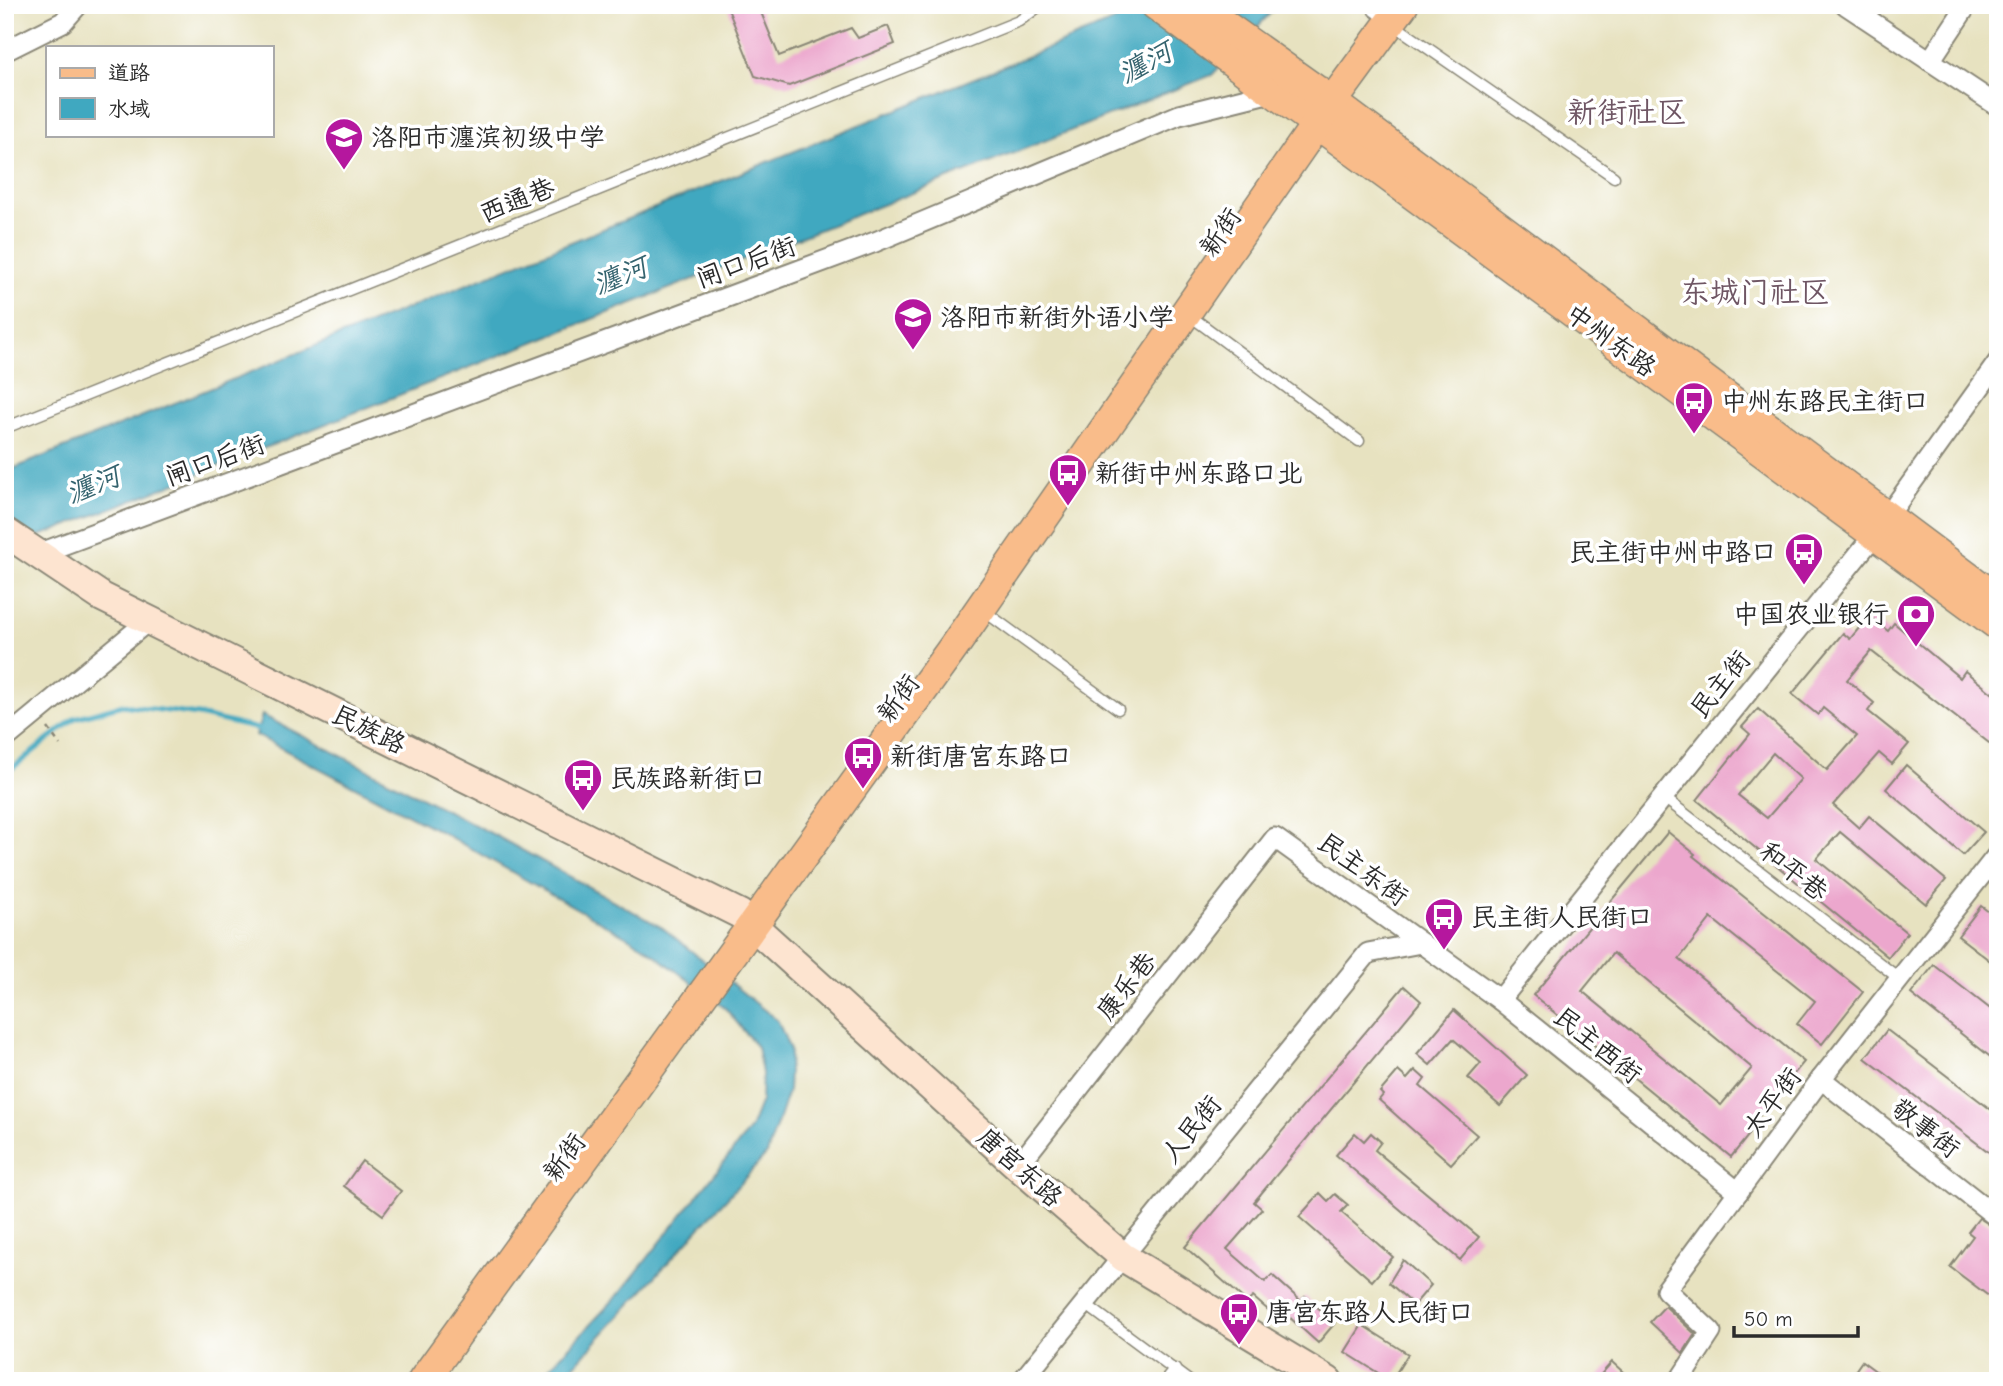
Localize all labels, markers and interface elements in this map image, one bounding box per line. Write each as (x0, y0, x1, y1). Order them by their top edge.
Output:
water label: 瀍河 (1113, 34, 1181, 90)
legend (46, 46, 273, 136)
text: 道路 (108, 61, 150, 85)
district label: 新街社区 (1567, 95, 1687, 130)
text: 水域 (108, 97, 150, 121)
school or university icon: 洛阳市瀍滨初级中学 (323, 116, 365, 171)
place label: 洛阳市瀍滨初级中学 (371, 123, 605, 153)
street label: 西通巷 (476, 172, 559, 229)
street label: 新街 (1194, 203, 1248, 263)
street label: 闸口后街 (692, 231, 800, 295)
water label: 瀍河 (588, 249, 656, 301)
district label: 东城门社区 (1680, 275, 1830, 310)
school or university icon: 洛阳市新街外语小学 (892, 296, 934, 351)
street label: 中州东路 (1560, 298, 1661, 384)
place label: 洛阳市新街外语小学 (940, 303, 1174, 333)
bus stop icon: 中州东路民主街口 (1673, 380, 1715, 435)
place label: 中州东路民主街口 (1721, 387, 1929, 417)
street label: 闸口后街 (161, 429, 269, 493)
bus stop icon: 新街中州东路口北 (1047, 452, 1089, 507)
water label: 瀍河 (61, 458, 129, 510)
place label: 新街中州东路口北 (1095, 459, 1303, 489)
bus stop icon: 民主街中州中路口 (1783, 531, 1825, 586)
place label: 民主街中州中路口 (1569, 538, 1777, 568)
bank icon: 中国农业银行 (1895, 593, 1937, 648)
place label: 中国农业银行 (1733, 600, 1889, 630)
street label: 民主街 (1685, 645, 1757, 724)
street label: 新街 (871, 669, 926, 728)
street label: 民族路 (327, 699, 410, 760)
bus stop icon: 新街唐宫东路口 (842, 735, 884, 790)
place label: 新街唐宫东路口 (890, 742, 1072, 772)
bus stop icon: 民族路新街口 (562, 757, 604, 812)
place label: 民族路新街口 (610, 764, 766, 794)
street label: 民主东街 (1312, 827, 1413, 913)
street label: 和平巷 (1753, 836, 1833, 908)
bus stop icon: 民主街人民街口 (1423, 896, 1465, 951)
place label: 民主街人民街口 (1471, 903, 1653, 933)
street label: 康乐巷 (1091, 947, 1163, 1027)
street label: 民主西街 (1548, 1001, 1647, 1090)
street label: 太平街 (1738, 1062, 1808, 1143)
street label: 人民街 (1156, 1090, 1228, 1169)
street label: 敬事街 (1885, 1093, 1965, 1165)
street label: 唐宫东路 (971, 1122, 1068, 1214)
street label: 新街 (537, 1128, 592, 1187)
bus stop icon: 唐宫东路人民街口 (1218, 1291, 1260, 1346)
scale bar (1734, 1295, 1858, 1339)
place label: 唐宫东路人民街口 (1266, 1298, 1474, 1328)
text: 50 m (1744, 1307, 1793, 1331)

